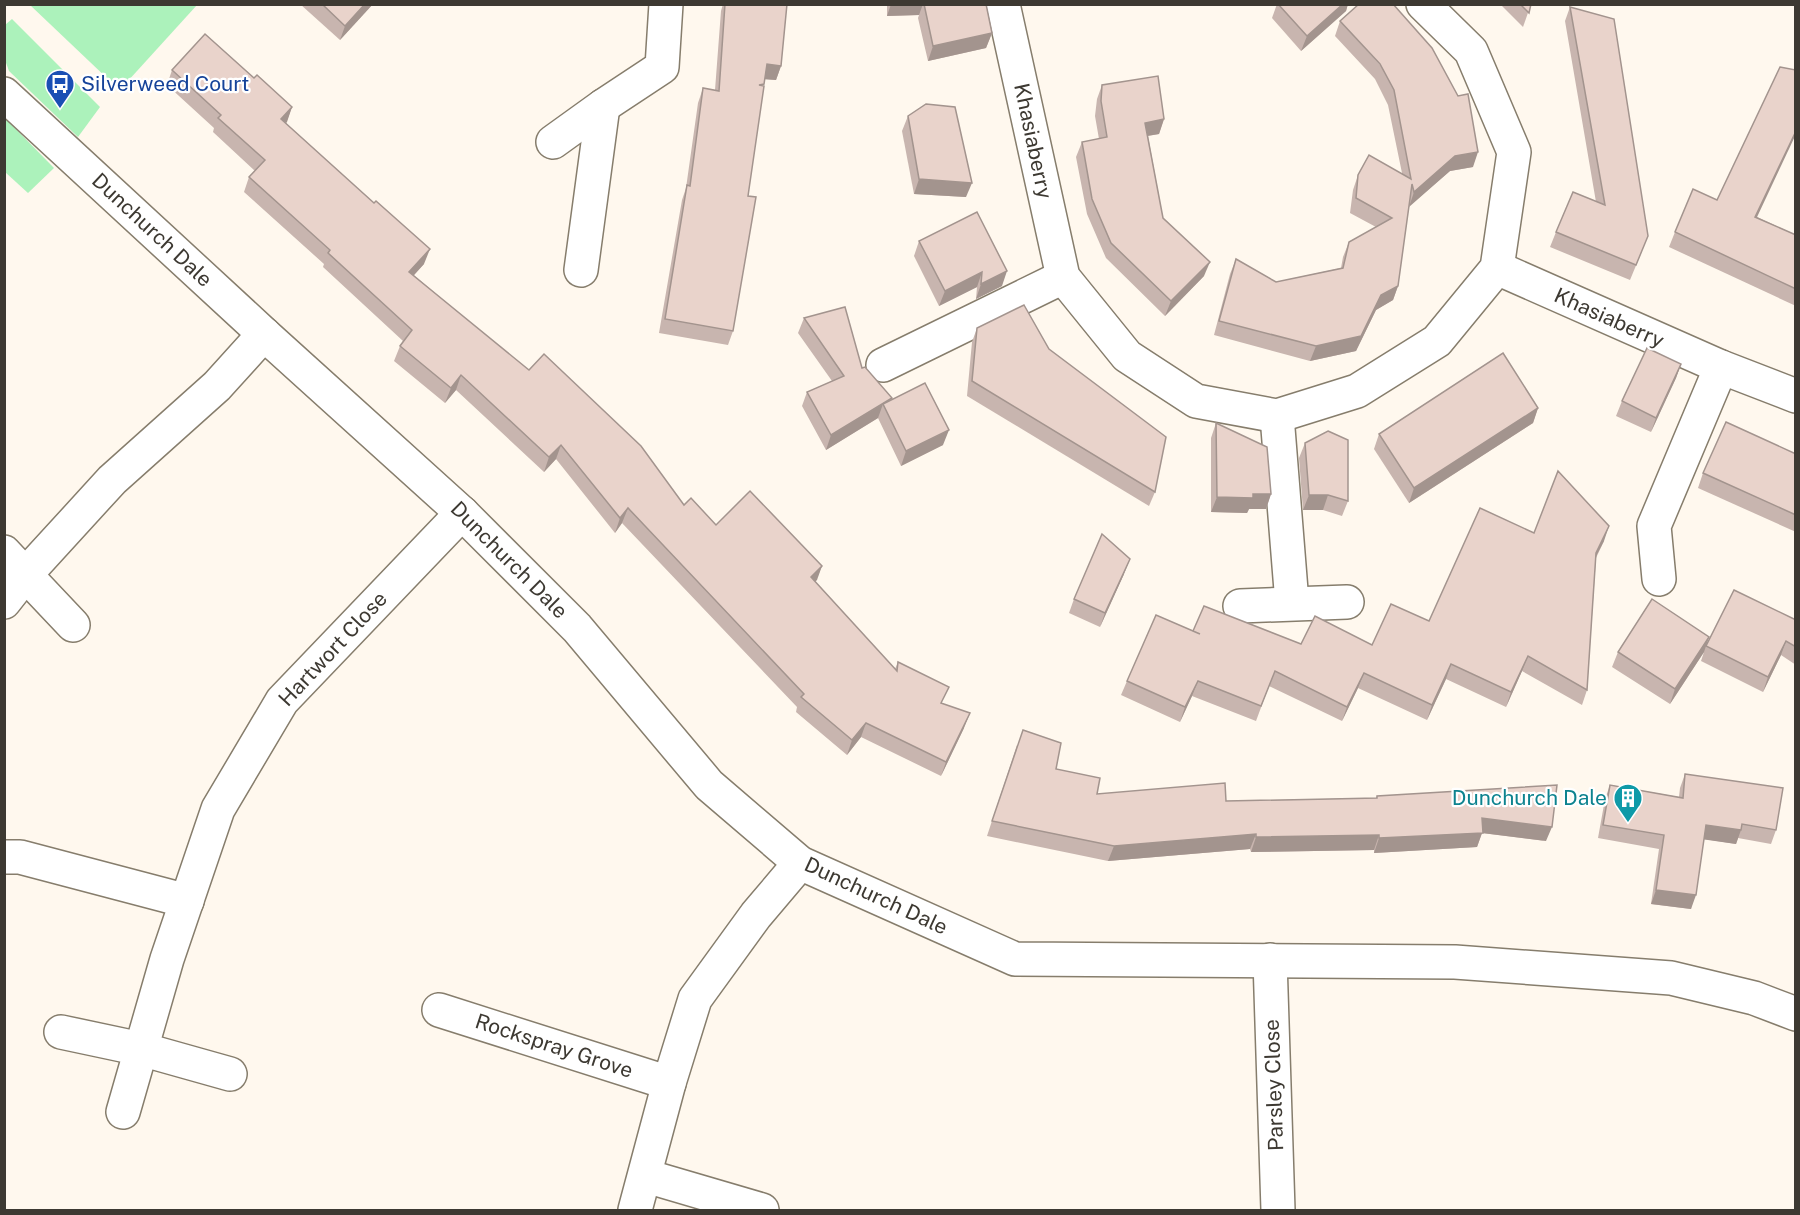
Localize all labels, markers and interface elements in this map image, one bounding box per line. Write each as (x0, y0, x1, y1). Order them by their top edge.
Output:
bus stop icon: Silverweed Court (44, 68, 76, 110)
place label: Silverweed Court (81, 71, 249, 96)
street label: Khasiaberry (1009, 81, 1058, 201)
street label: Dunchurch Dale (87, 168, 218, 292)
street label: Khasiaberry (1550, 282, 1668, 353)
street label: Dunchurch Dale (446, 496, 573, 623)
street label: Hartwort Close (273, 586, 392, 711)
building icon: Dunchurch Dale (1612, 782, 1644, 824)
place label: Dunchurch Dale (1452, 785, 1607, 810)
street label: Dunchurch Dale (801, 851, 952, 940)
street label: Rockspray Grove (472, 1008, 636, 1083)
street label: Parsley Close (1259, 1019, 1288, 1151)

